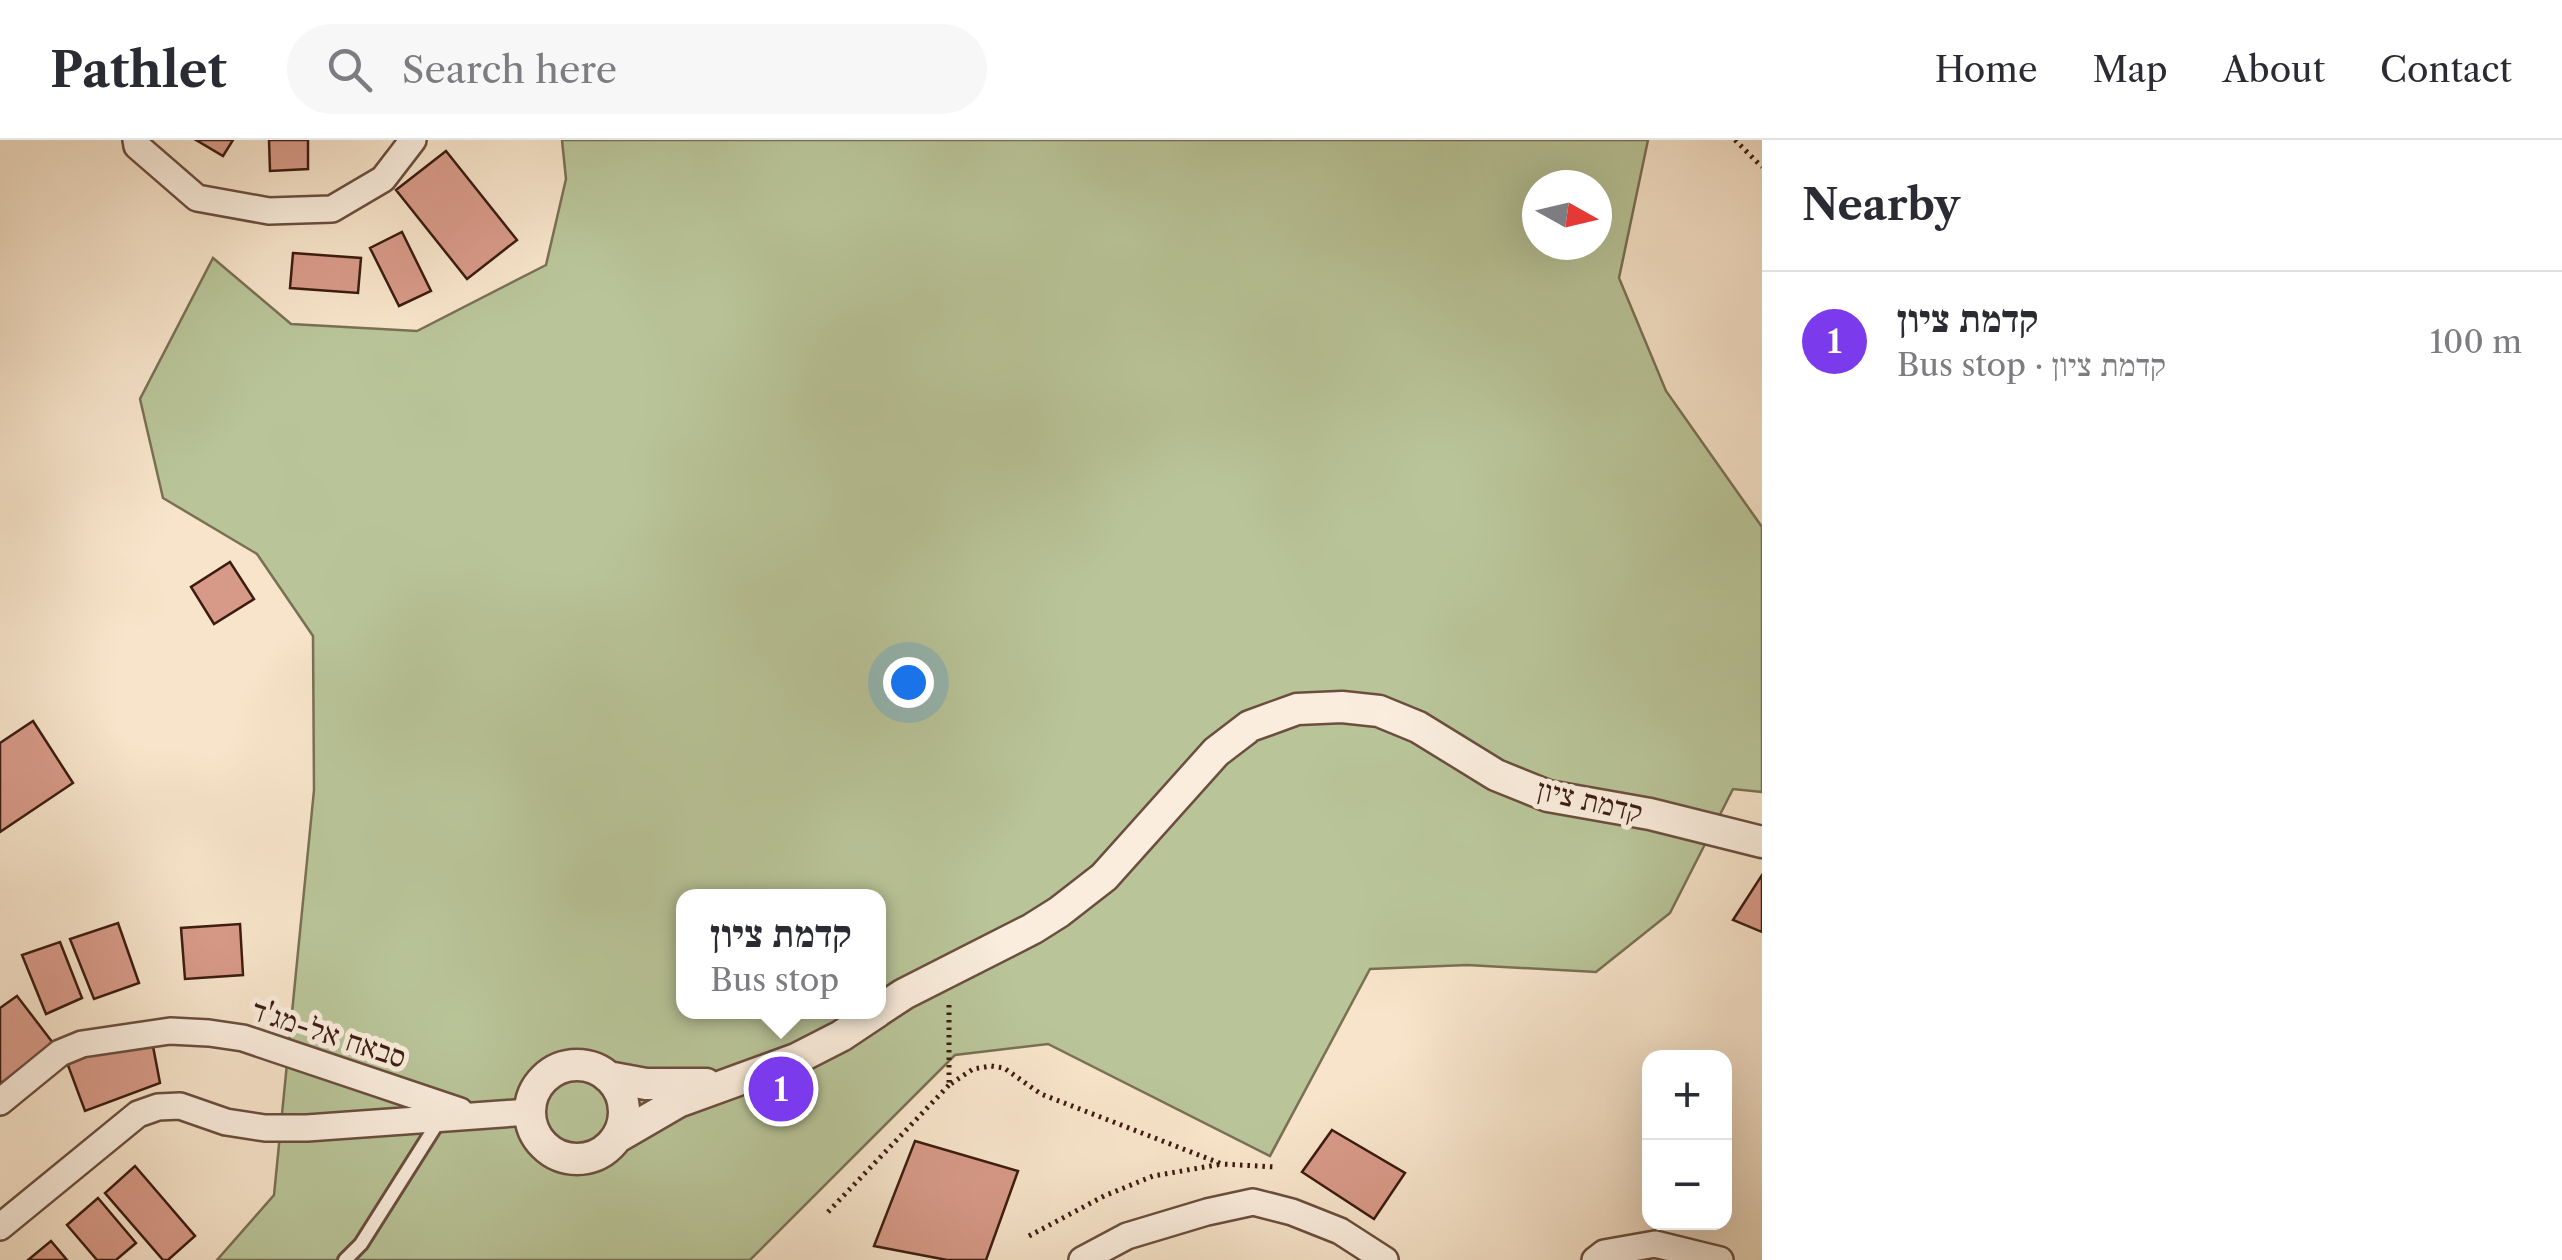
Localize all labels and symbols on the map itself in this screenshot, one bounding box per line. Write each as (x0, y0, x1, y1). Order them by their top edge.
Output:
north arrow (1522, 170, 1612, 260)
your location (883, 657, 934, 708)
street label: קדמת ציון (1534, 770, 1646, 831)
street label: סבאח אל-מג'ד (247, 991, 411, 1076)
pin: 1 (748, 1052, 814, 1126)

